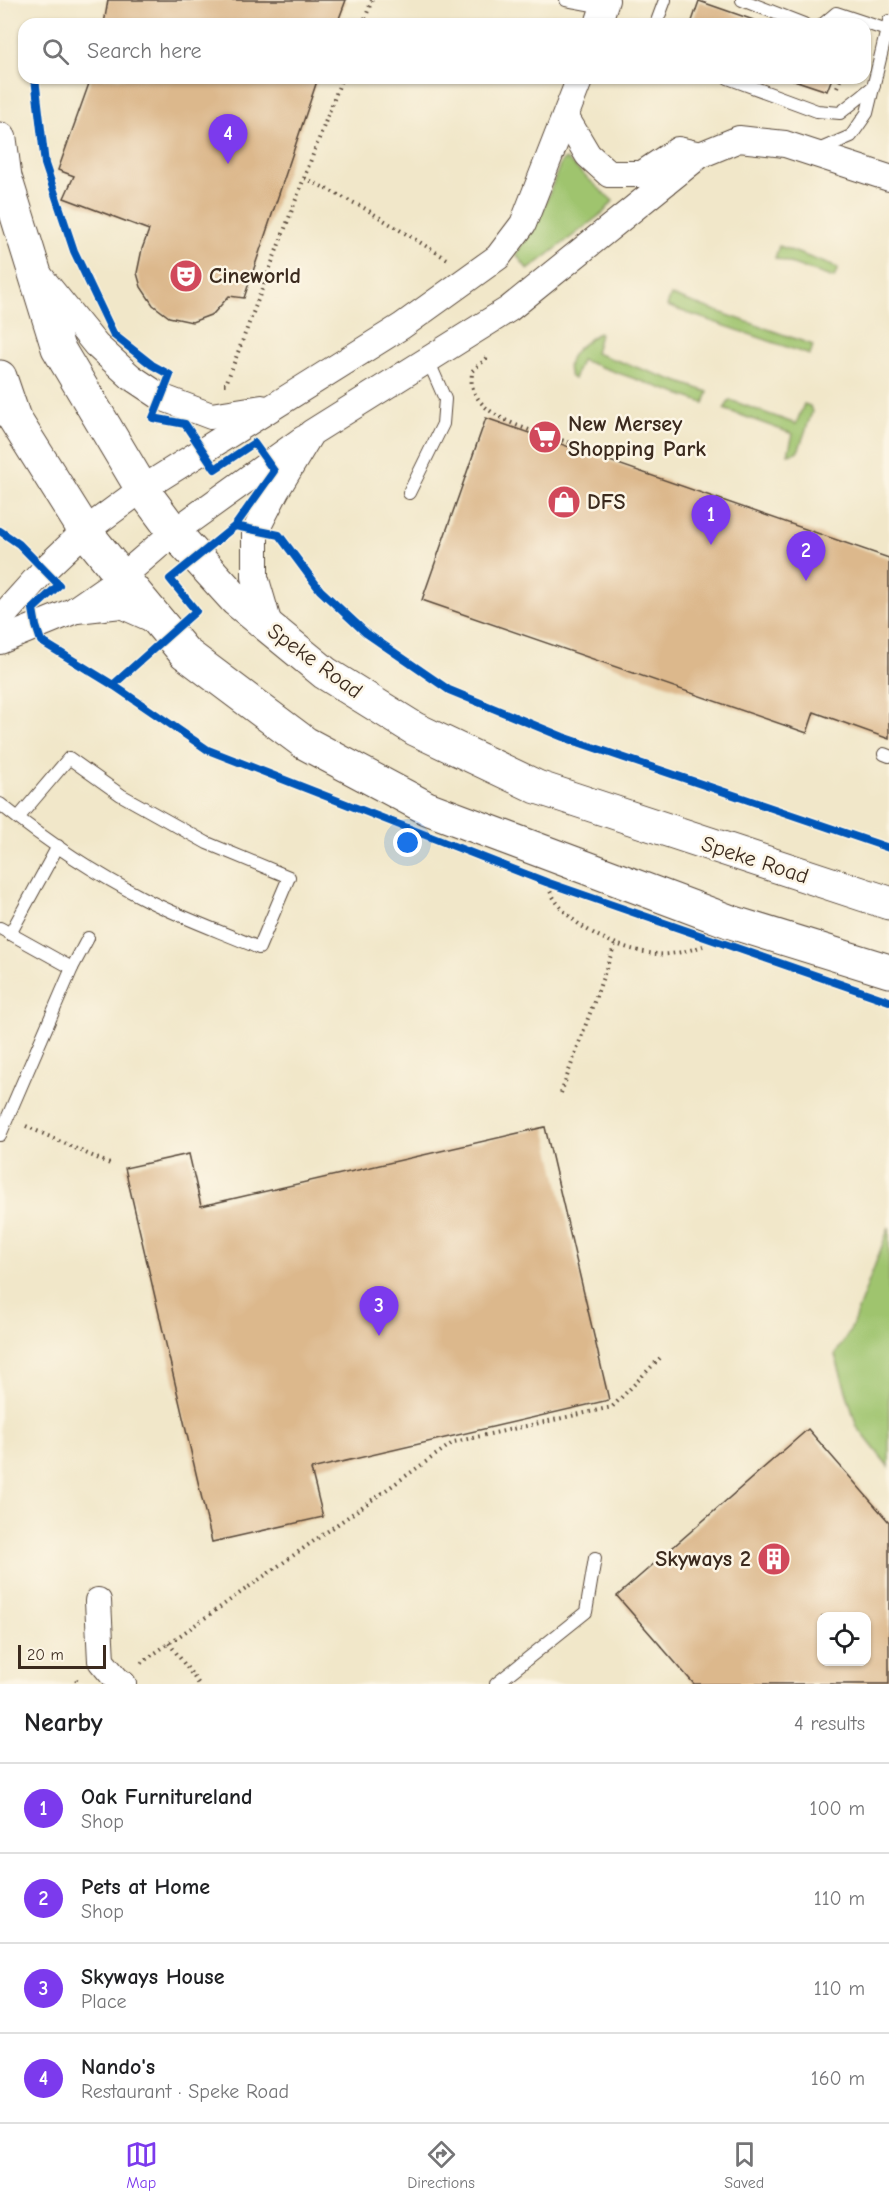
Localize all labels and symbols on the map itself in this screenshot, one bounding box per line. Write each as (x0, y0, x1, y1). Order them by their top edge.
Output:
pin: 4 (208, 114, 248, 164)
theatre icon: Cineworld (168, 258, 204, 294)
place label: Cineworld (209, 263, 301, 289)
place label: New Mersey Shopping Park (568, 411, 706, 462)
supermarket icon: New Mersey Shopping Park (527, 419, 563, 455)
shop icon: DFS (546, 484, 582, 520)
place label: DFS (587, 489, 626, 515)
pin: 1 (692, 496, 730, 545)
pin: 2 (786, 532, 826, 581)
street label: Speke Road (262, 618, 368, 704)
your location (393, 828, 422, 857)
street label: Speke Road (698, 831, 812, 889)
pin: 3 (360, 1286, 398, 1336)
building icon: Skyways 2 (756, 1541, 792, 1577)
place label: Skyways 2 (655, 1546, 751, 1572)
scale bar (18, 1642, 106, 1670)

